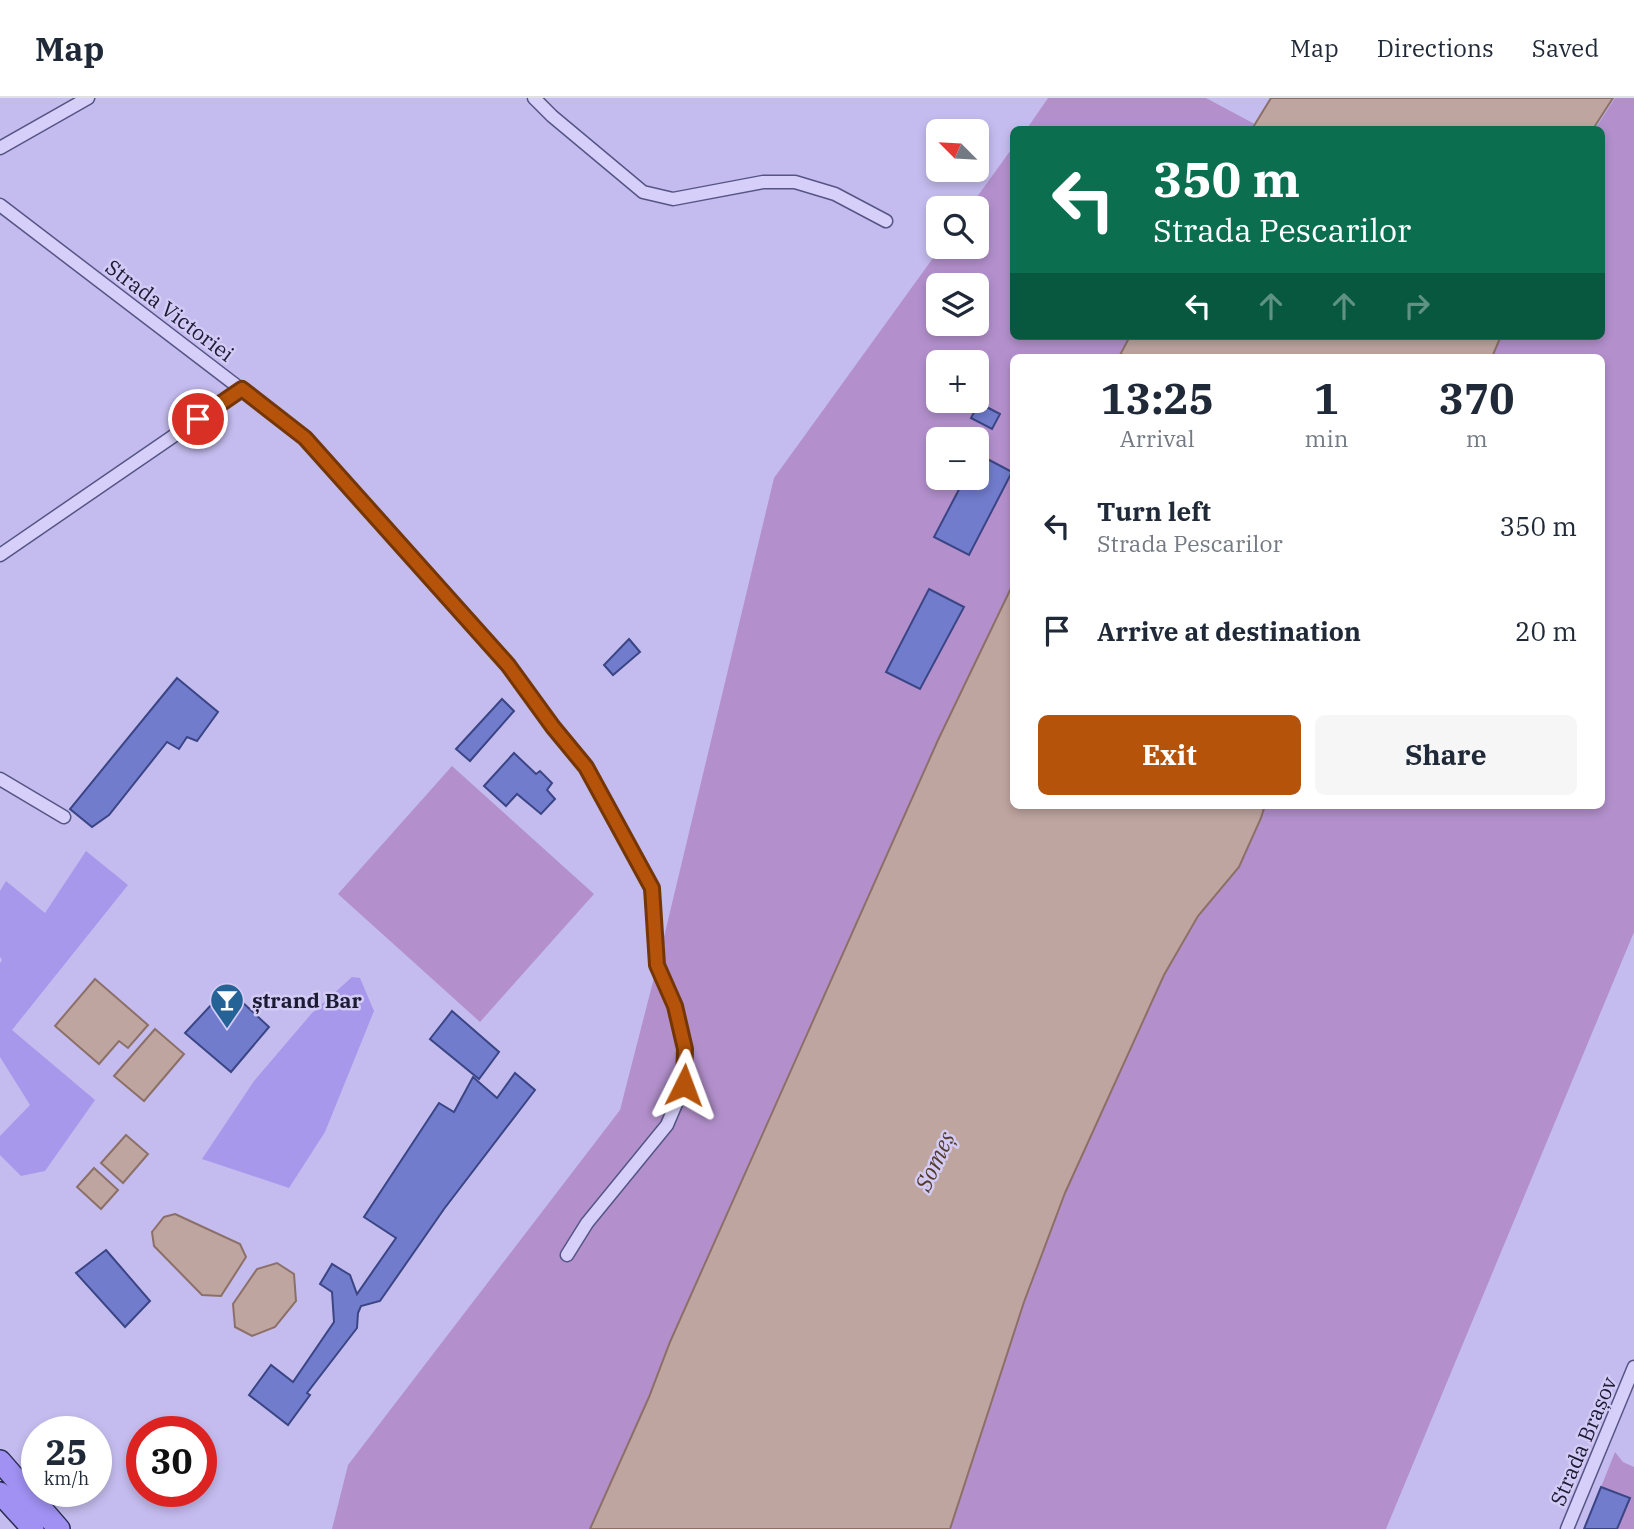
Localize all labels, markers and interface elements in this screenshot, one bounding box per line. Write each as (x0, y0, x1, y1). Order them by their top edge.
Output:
text: Map (35, 27, 104, 70)
text: Map (1290, 32, 1339, 64)
text: Directions (1377, 32, 1494, 64)
text: Saved (1532, 32, 1599, 64)
north arrow (926, 119, 989, 182)
map controls (926, 119, 989, 490)
text: 350 m (1153, 147, 1300, 210)
icon: left (1038, 154, 1129, 245)
button: search (926, 196, 989, 259)
text: Strada Pescarilor (1153, 209, 1411, 251)
street label: Strada Victoriei (100, 253, 240, 367)
button: layers (926, 273, 989, 336)
icon: left (1179, 287, 1217, 325)
icon: ahead (1252, 287, 1290, 325)
icon: ahead (1325, 287, 1363, 325)
icon: right (1398, 287, 1436, 325)
button: + (926, 350, 989, 413)
text: 13:25 (1100, 371, 1214, 426)
text: 1 (1314, 371, 1339, 426)
text: 370 (1439, 371, 1514, 426)
pin (168, 389, 228, 449)
icon: arrive (179, 400, 217, 438)
text: Arrival (1120, 423, 1195, 453)
text: min (1305, 423, 1348, 453)
text: m (1466, 423, 1488, 453)
button: − (926, 427, 989, 490)
text: Turn left (1097, 494, 1211, 528)
icon: left (1038, 507, 1076, 545)
text: 350 m (1499, 509, 1577, 543)
text: Strada Pescarilor (1097, 528, 1283, 558)
icon: arrive (1038, 612, 1076, 650)
text: Arrive at destination (1097, 614, 1361, 648)
text: 20 m (1515, 614, 1577, 648)
button: Exit (1038, 715, 1301, 795)
button: Share (1315, 715, 1577, 795)
bar icon: ștrand Bar (208, 981, 246, 1030)
place label: ștrand Bar (252, 986, 363, 1014)
position arrow (647, 1048, 721, 1122)
water label: Someș (907, 1126, 961, 1196)
street label: Strada Brașov (1543, 1371, 1623, 1510)
speed limit sign: 30 (126, 1416, 217, 1507)
text: 25 (45, 1429, 88, 1475)
text: km/h (44, 1467, 89, 1490)

